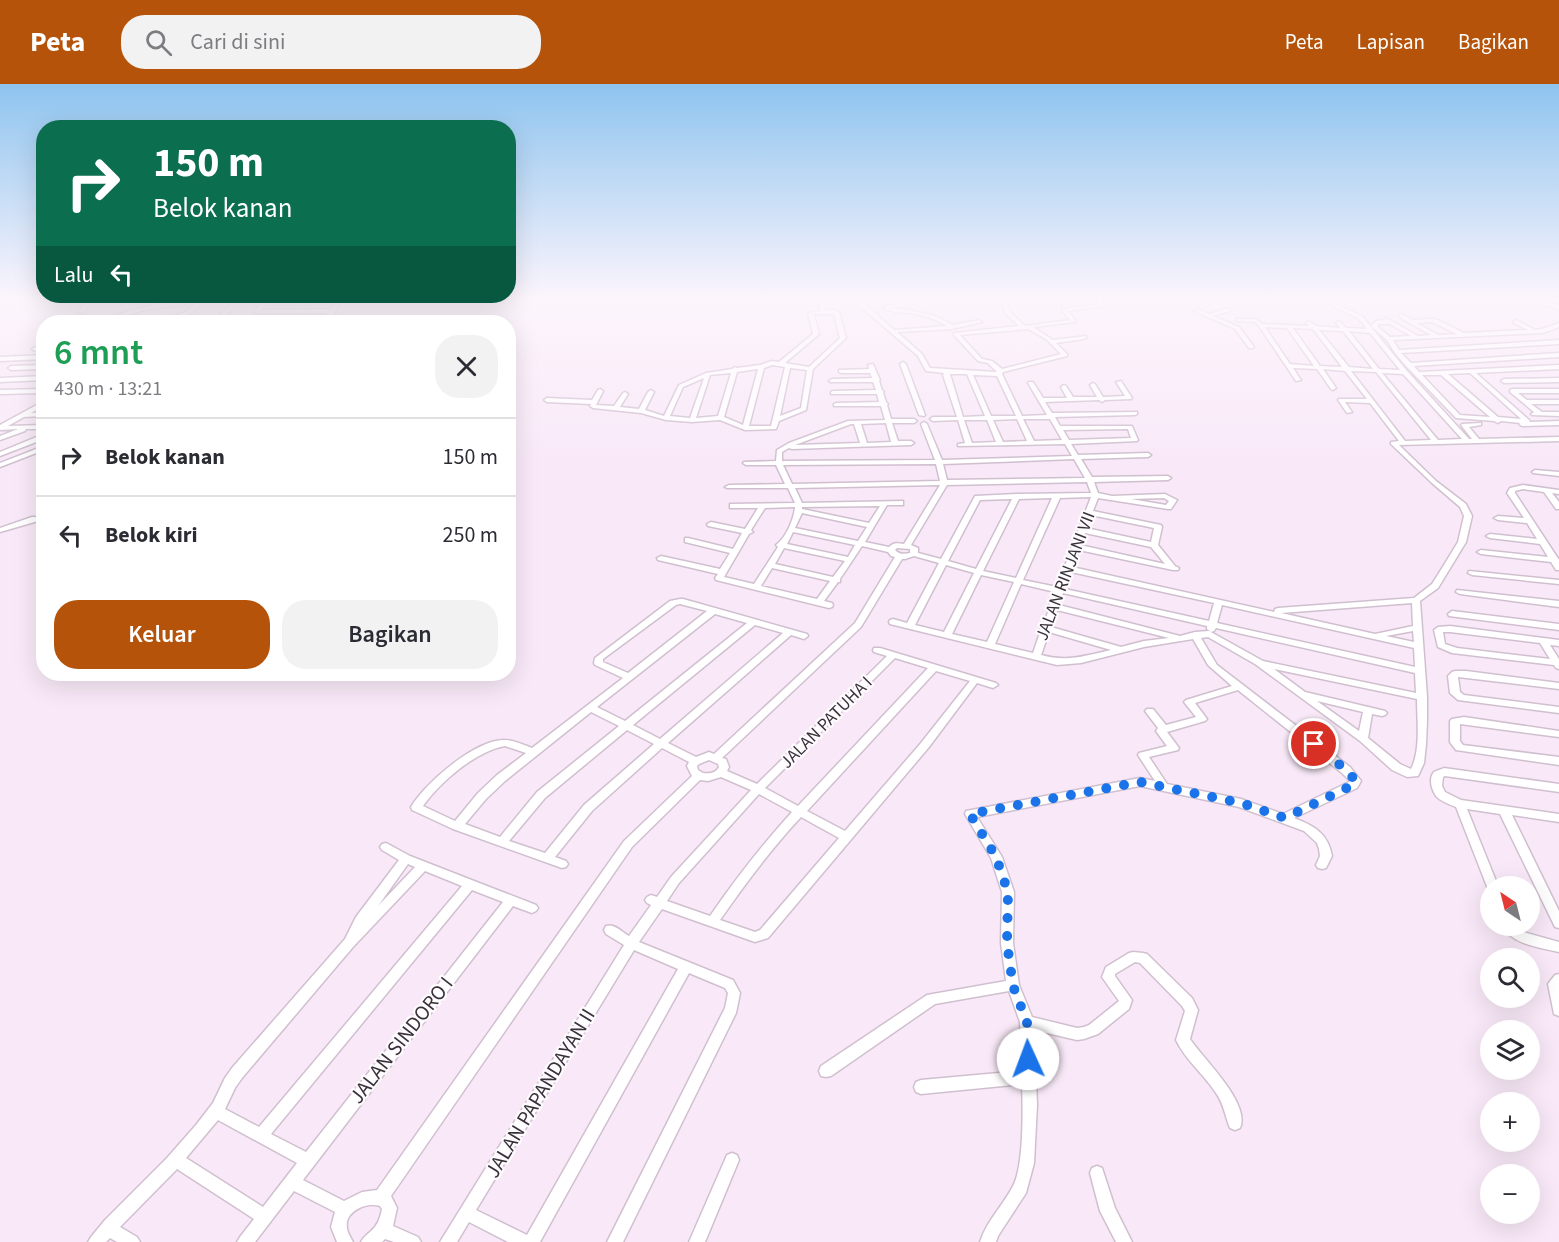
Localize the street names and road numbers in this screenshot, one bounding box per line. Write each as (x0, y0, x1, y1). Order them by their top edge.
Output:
street label: JALAN RINJANI VII (1029, 508, 1101, 644)
street label: JALAN PATUHA I (775, 671, 878, 774)
street label: JALAN SINDORO I (342, 970, 460, 1110)
street label: JALAN PAPANDAYAN II (477, 1003, 603, 1183)

